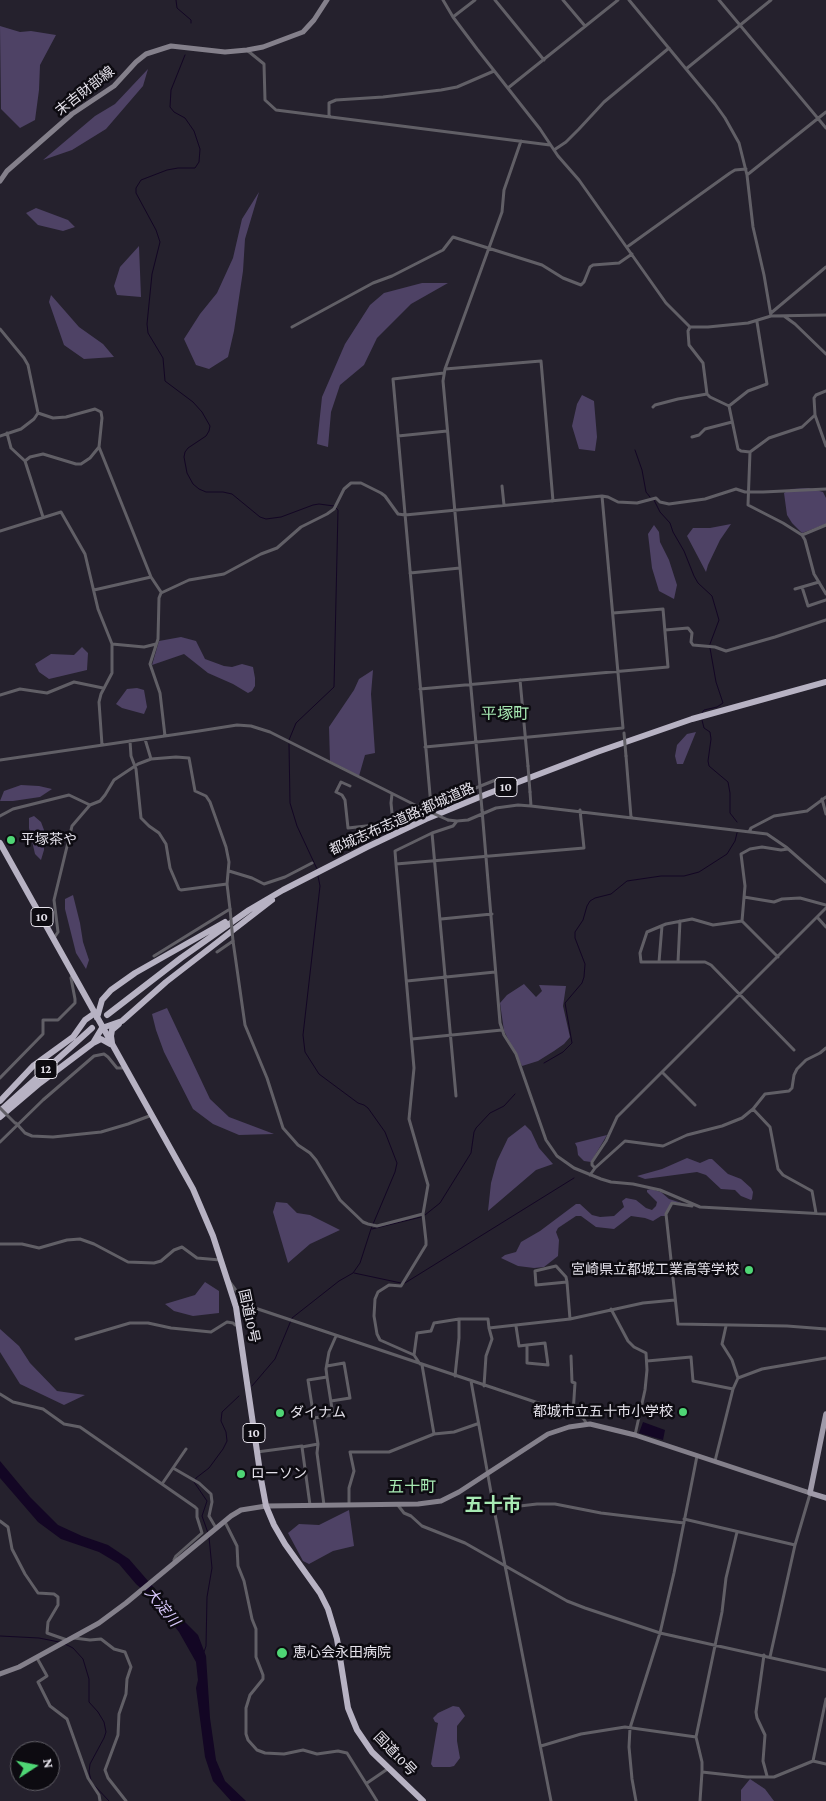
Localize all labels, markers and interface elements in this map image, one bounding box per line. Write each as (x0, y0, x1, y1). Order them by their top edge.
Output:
street label: 末吉財部線 (52, 63, 118, 119)
district label: 平塚町 (481, 704, 529, 724)
road number: 10 (495, 778, 517, 796)
street label: 都城志布志道路;都城道路 (327, 779, 477, 859)
place label: 平塚茶や (21, 832, 77, 848)
marker: 平塚茶や (5, 834, 17, 846)
road number: 10 (31, 908, 53, 926)
road number: 12 (35, 1060, 57, 1078)
place label: 宮崎県立都城工業高等学校 (571, 1262, 739, 1278)
marker: 宮崎県立都城工業高等学校 (743, 1264, 755, 1276)
street label: 国道10号 (235, 1288, 263, 1344)
place label: 都城市立五十市小学校 (533, 1404, 673, 1420)
place label: ダイナム (290, 1405, 346, 1421)
marker: 都城市立五十市小学校 (677, 1406, 689, 1418)
marker: ダイナム (274, 1407, 286, 1419)
road number: 10 (243, 1424, 265, 1442)
place label: ローソン (251, 1466, 307, 1482)
marker: ローソン (235, 1468, 247, 1480)
district label: 五十町 (388, 1477, 436, 1497)
district label: 五十市 (465, 1494, 521, 1516)
water label: 大淀川 (141, 1584, 183, 1630)
place label: 恵心会永田病院 (293, 1645, 391, 1661)
marker: 恵心会永田病院 (275, 1646, 289, 1660)
street label: 国道10号 (370, 1729, 420, 1779)
north arrow (10, 1741, 60, 1791)
text: N (40, 1757, 58, 1770)

